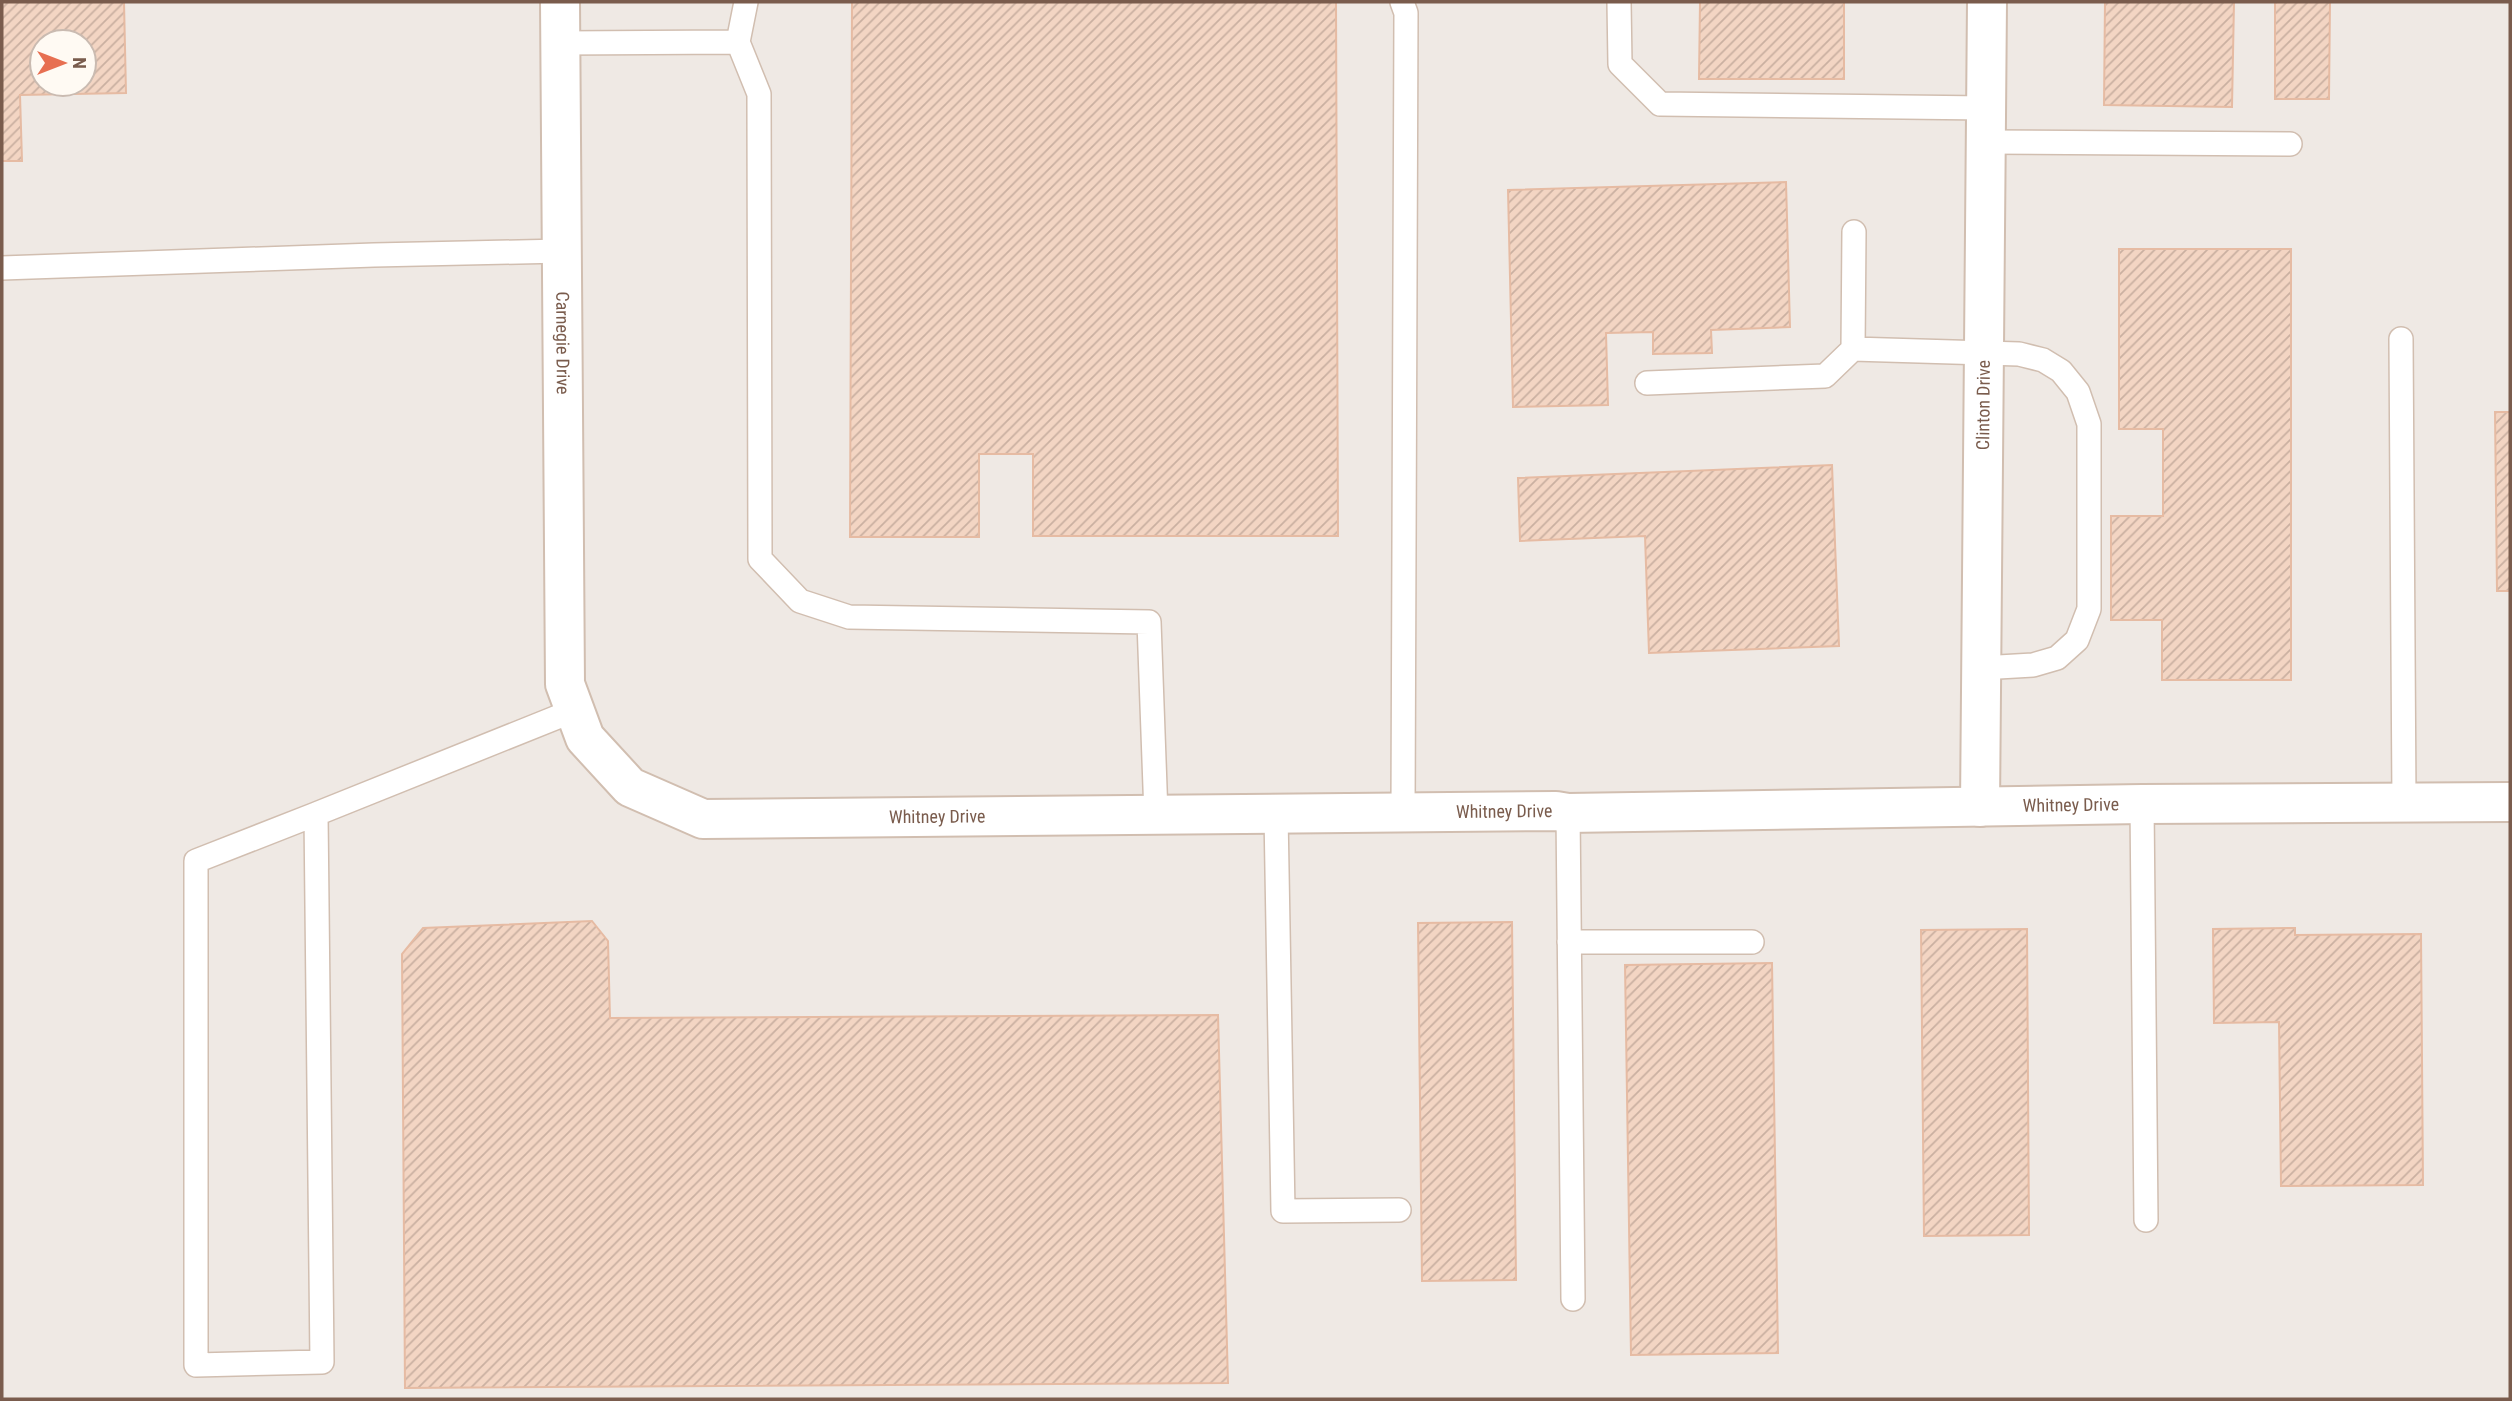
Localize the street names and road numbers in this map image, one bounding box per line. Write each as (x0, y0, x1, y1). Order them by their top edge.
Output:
street label: Carnegie Drive (552, 291, 574, 395)
street label: Clinton Drive (1972, 360, 1994, 450)
street label: Whitney Drive (2022, 793, 2119, 816)
street label: Whitney Drive (1456, 800, 1552, 822)
street label: Whitney Drive (889, 805, 986, 827)

